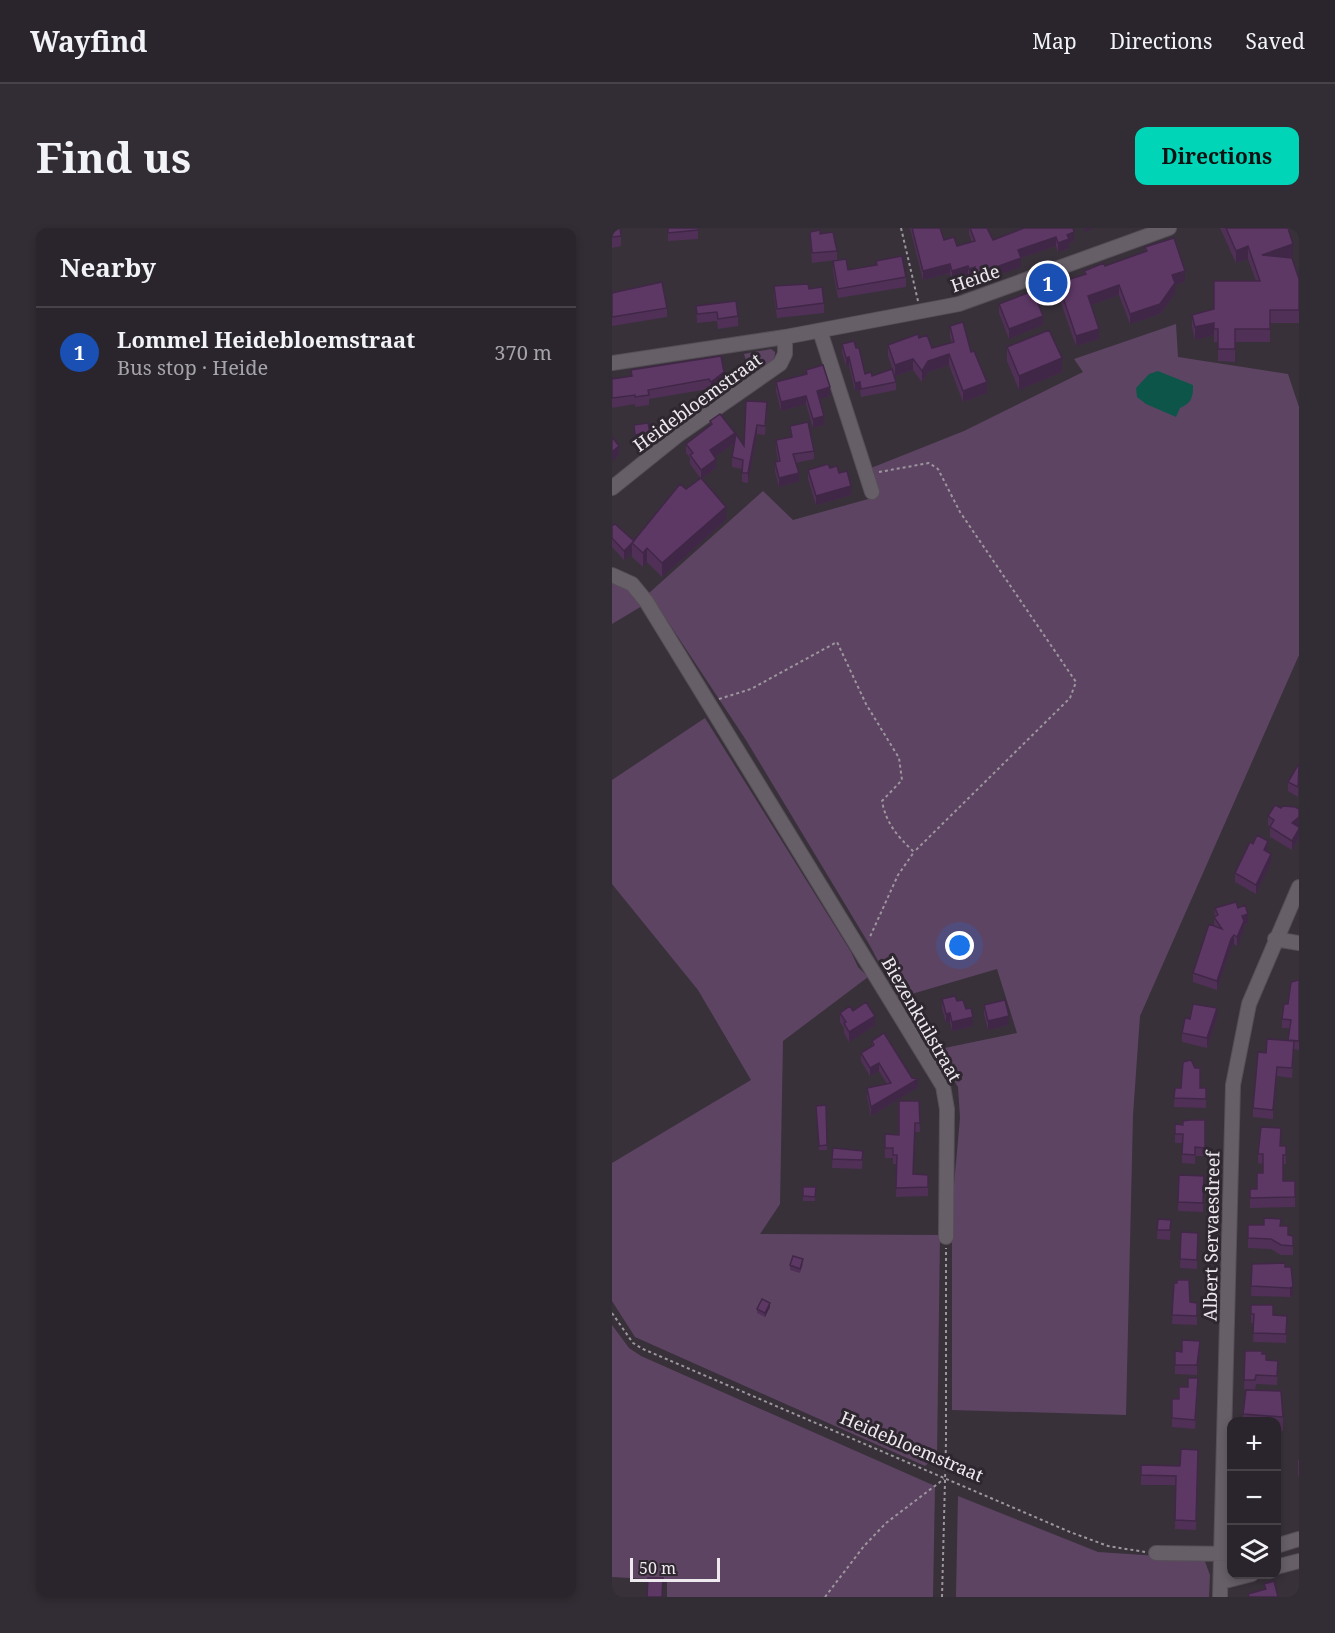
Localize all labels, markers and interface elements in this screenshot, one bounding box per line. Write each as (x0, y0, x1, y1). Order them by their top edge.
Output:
text: Wayfind (30, 22, 148, 60)
text: Map (1032, 27, 1077, 55)
text: Directions (1110, 27, 1212, 55)
text: Saved (1245, 27, 1305, 55)
button: Directions (1135, 127, 1299, 185)
text: Find us (36, 128, 191, 185)
text: Nearby (60, 249, 156, 285)
street label: Heide (947, 258, 1003, 298)
pin: 1 (1028, 260, 1068, 306)
text: Lommel Heidebloemstraat (117, 324, 415, 354)
text: 1 (74, 339, 85, 366)
text: 370 m (494, 339, 552, 366)
street label: Heidebloemstraat (628, 347, 766, 457)
text: Bus stop · Heide (117, 354, 268, 381)
your location (945, 931, 974, 960)
street label: Biezenkuilstraat (877, 952, 967, 1086)
street label: Albert Servaesdreef (1198, 1149, 1225, 1321)
street label: Heidebloemstraat (837, 1405, 987, 1487)
map controls (1227, 1417, 1281, 1579)
button: + (1227, 1417, 1281, 1471)
button: − (1227, 1471, 1281, 1525)
button: layers (1227, 1525, 1281, 1579)
scale bar (630, 1555, 720, 1582)
text: 50 m (639, 1557, 676, 1579)

